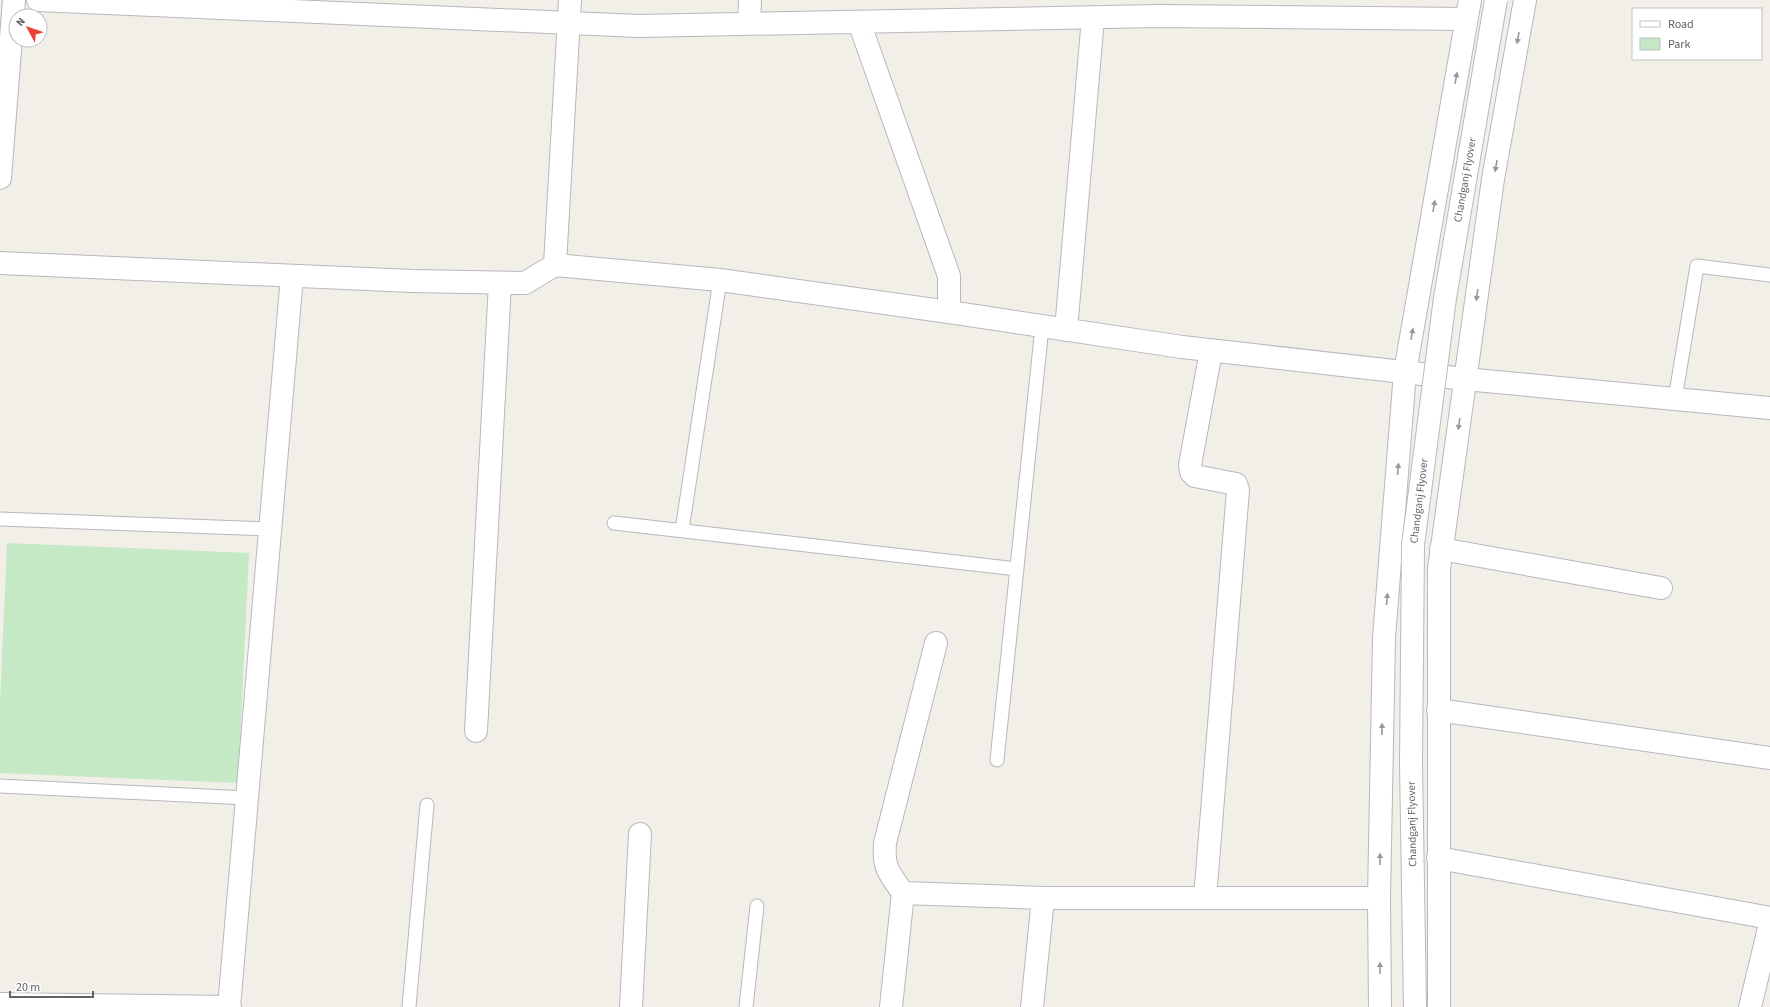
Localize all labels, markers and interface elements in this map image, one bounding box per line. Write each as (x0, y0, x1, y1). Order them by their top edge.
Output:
north arrow (8, 8, 48, 48)
legend (1632, 8, 1762, 60)
text: N (13, 14, 29, 30)
text: Road (1668, 16, 1694, 33)
one-way arrow (1515, 32, 1521, 45)
text: Park (1668, 36, 1690, 53)
one-way arrow (1453, 71, 1459, 84)
street label: Chandganj Flyover (1450, 136, 1480, 223)
one-way arrow (1492, 160, 1498, 173)
one-way arrow (1431, 200, 1437, 212)
one-way arrow (1474, 289, 1480, 301)
one-way arrow (1409, 328, 1415, 340)
one-way arrow (1456, 418, 1462, 430)
street label: Chandganj Flyover (1406, 458, 1432, 544)
one-way arrow (1394, 463, 1401, 475)
one-way arrow (1384, 593, 1391, 605)
one-way arrow (1379, 722, 1385, 735)
street label: Chandganj Flyover (1404, 781, 1420, 867)
one-way arrow (1377, 852, 1383, 865)
one-way arrow (1377, 961, 1383, 974)
scale bar (10, 973, 93, 999)
text: 20 m (16, 979, 40, 996)

